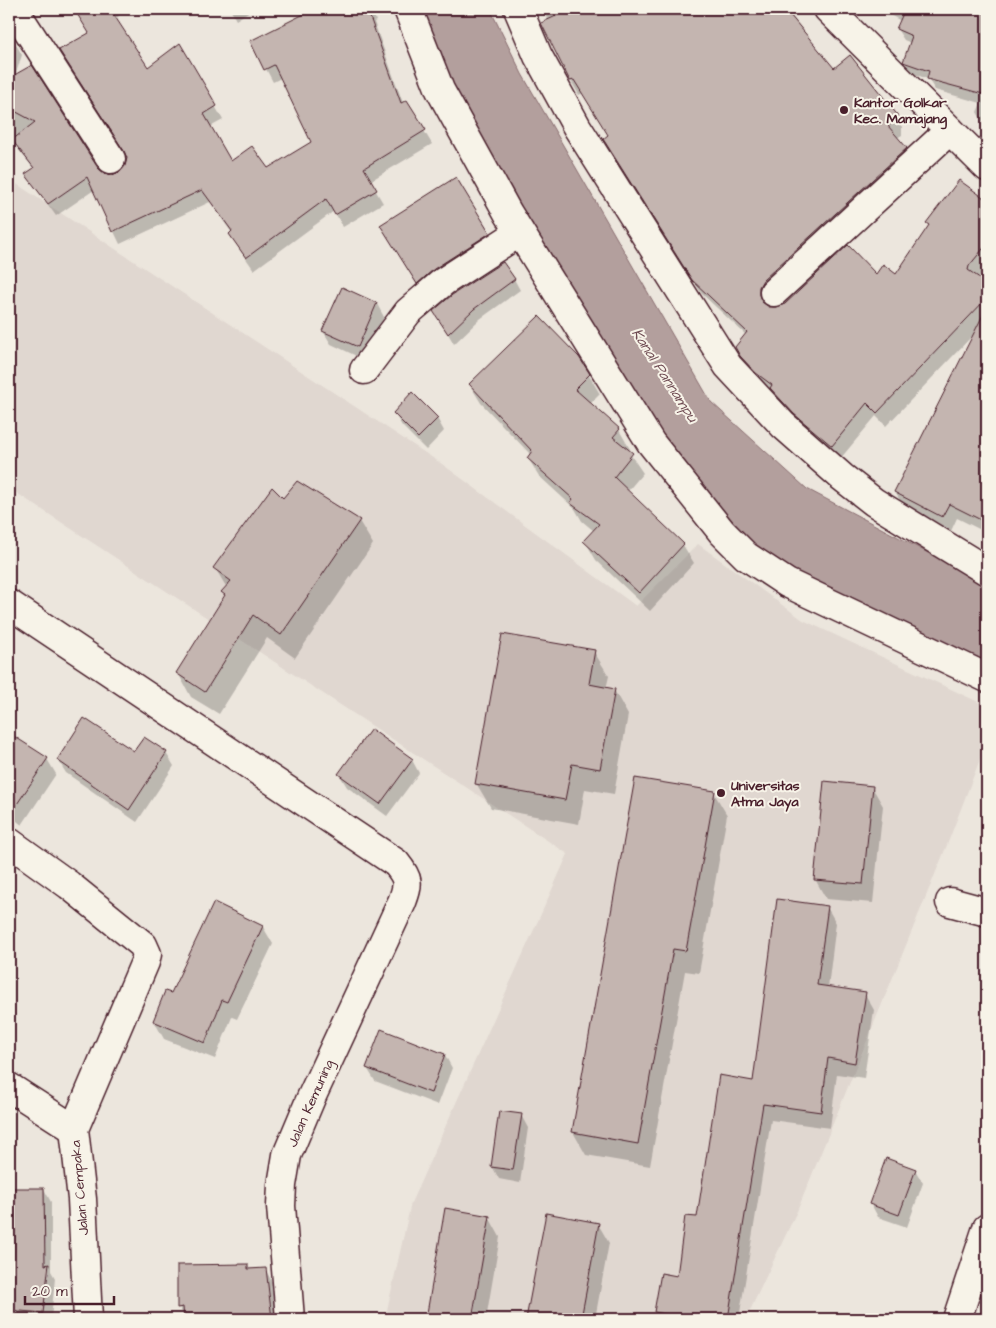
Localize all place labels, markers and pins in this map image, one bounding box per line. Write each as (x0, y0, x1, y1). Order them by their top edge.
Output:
place label: Kantor Golkar Kec. Mamajang (854, 93, 948, 130)
marker: Kantor Golkar Kec. Mamajang (838, 104, 850, 116)
place label: Universitas Atma Jaya (731, 776, 800, 812)
marker: Universitas Atma Jaya (715, 787, 727, 799)

